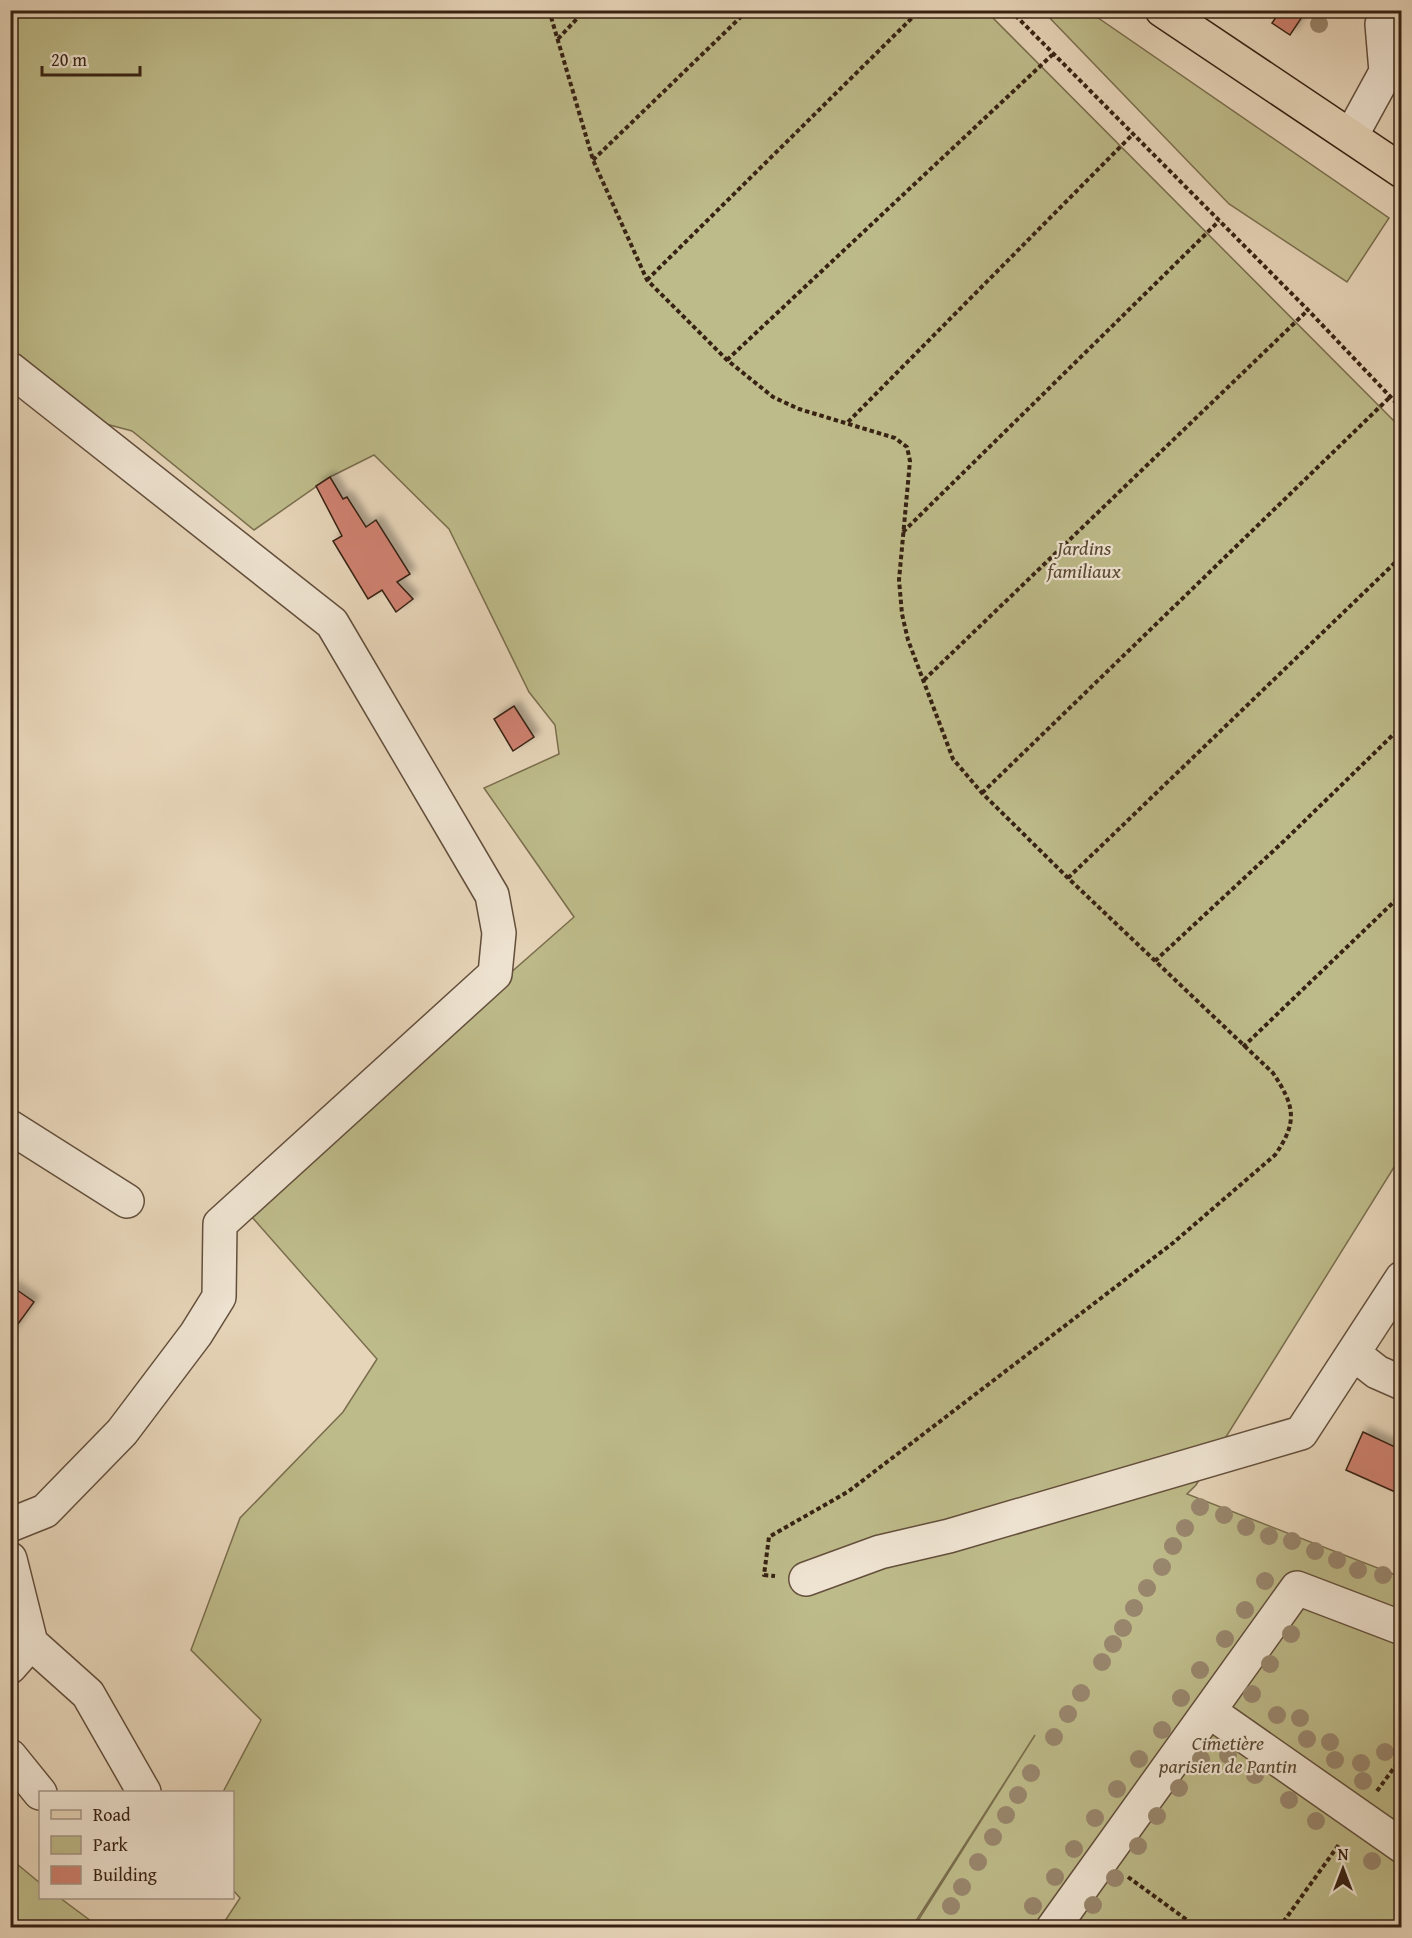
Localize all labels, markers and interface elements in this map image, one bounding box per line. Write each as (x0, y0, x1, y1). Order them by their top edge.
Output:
scale bar (42, 39, 140, 77)
text: 20 m (51, 46, 87, 73)
park label: Jardins familiaux (1046, 533, 1121, 585)
park label: Cimetière parisien de Pantin (1158, 1728, 1297, 1780)
legend (39, 1791, 234, 1899)
text: Road (93, 1801, 131, 1828)
text: Park (93, 1831, 129, 1858)
north arrow (1313, 1839, 1373, 1899)
text: N (1338, 1842, 1349, 1866)
text: Building (93, 1861, 157, 1888)

